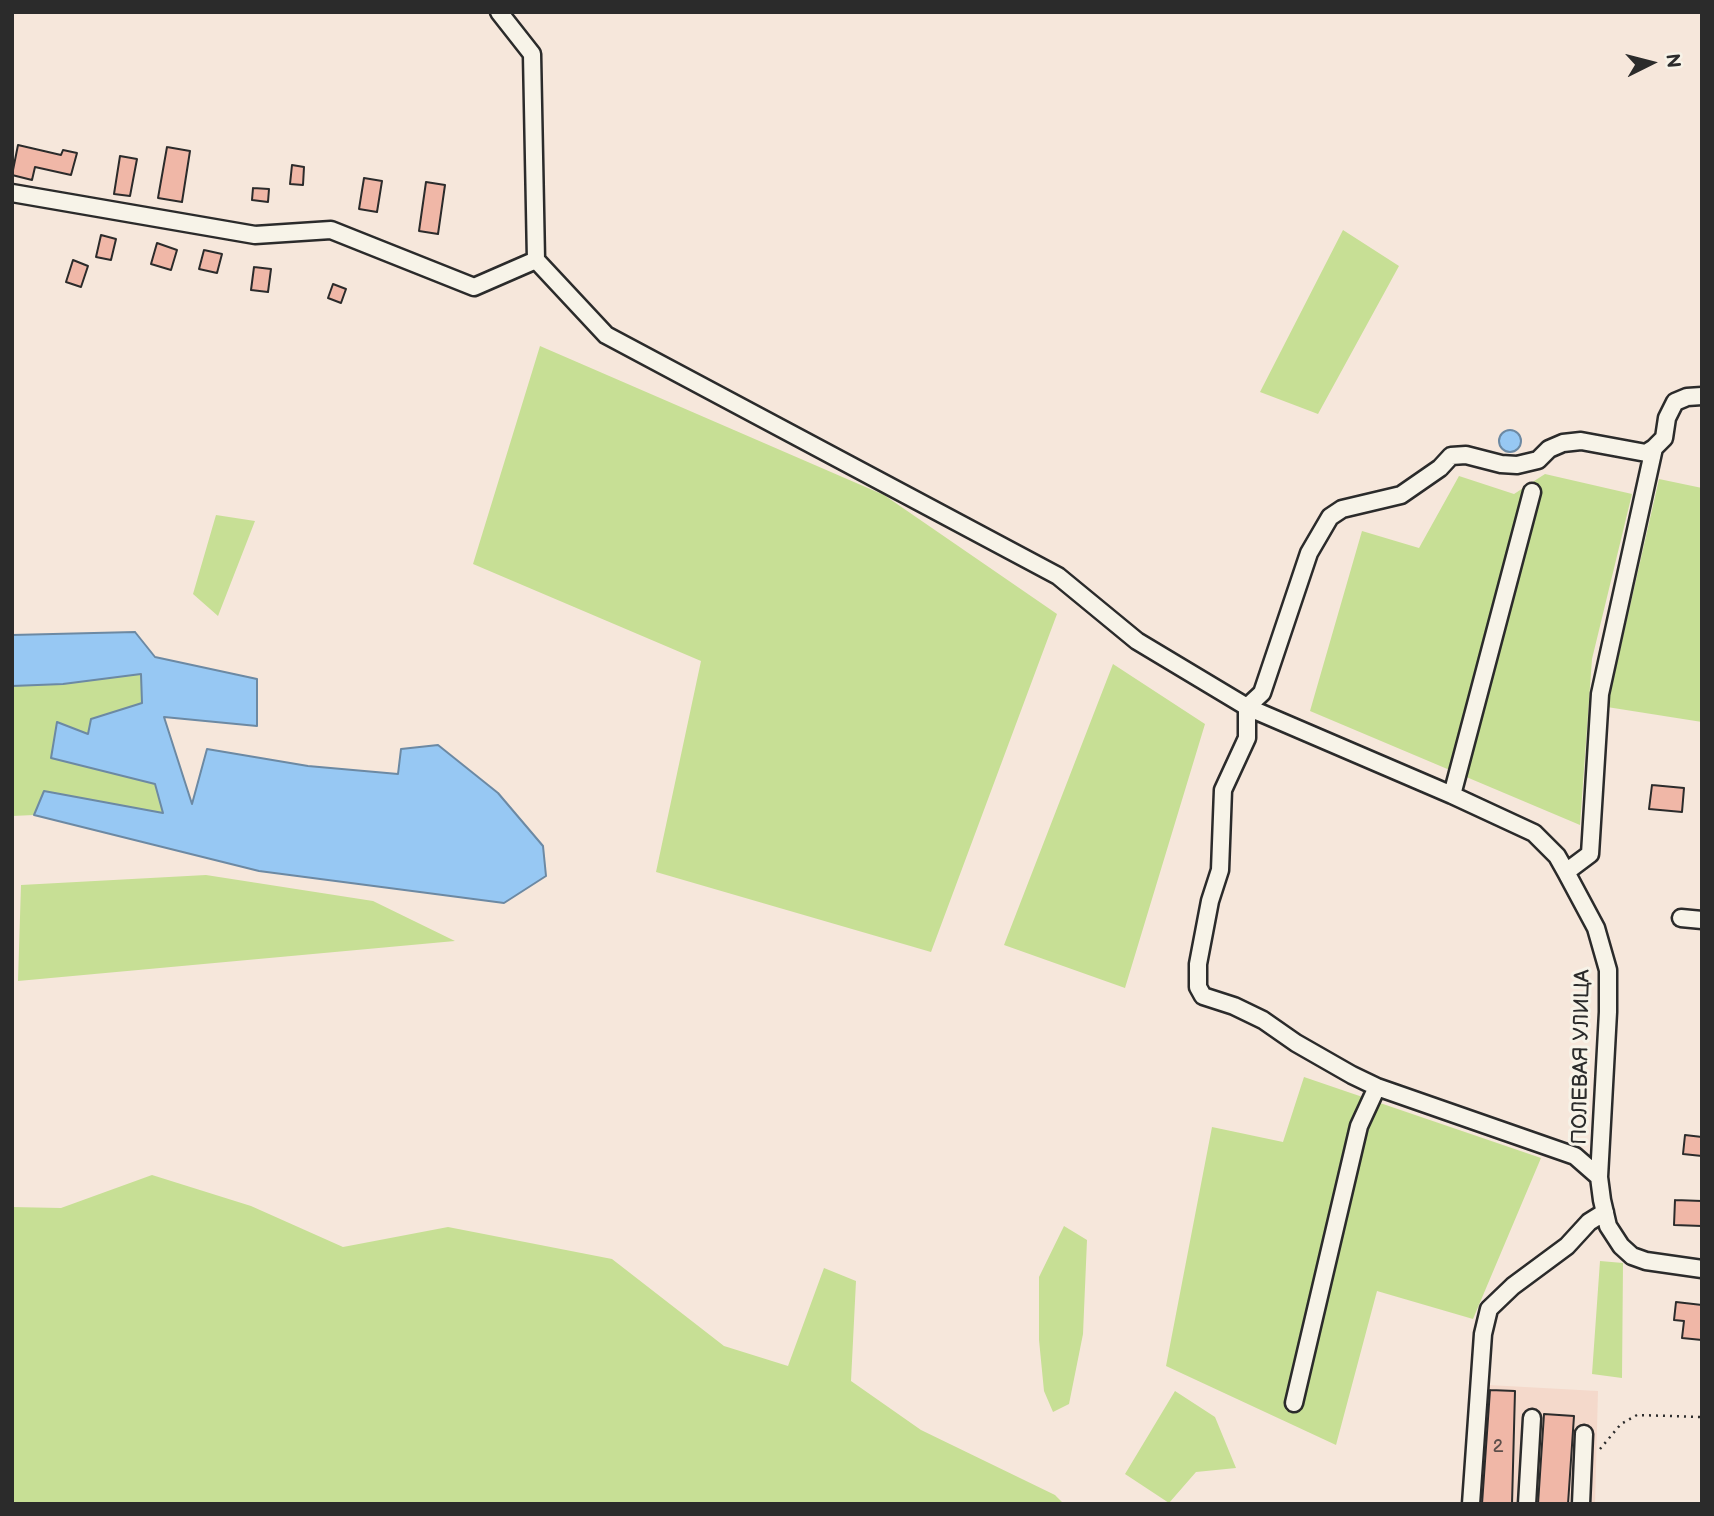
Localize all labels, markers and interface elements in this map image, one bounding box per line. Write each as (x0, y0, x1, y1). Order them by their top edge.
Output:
north arrow (1616, 28, 1686, 98)
text: N (1660, 52, 1685, 69)
street label: ПОЛЕВАЯ УЛИЦА (1568, 969, 1596, 1145)
house number: 2 (1493, 1436, 1503, 1458)

